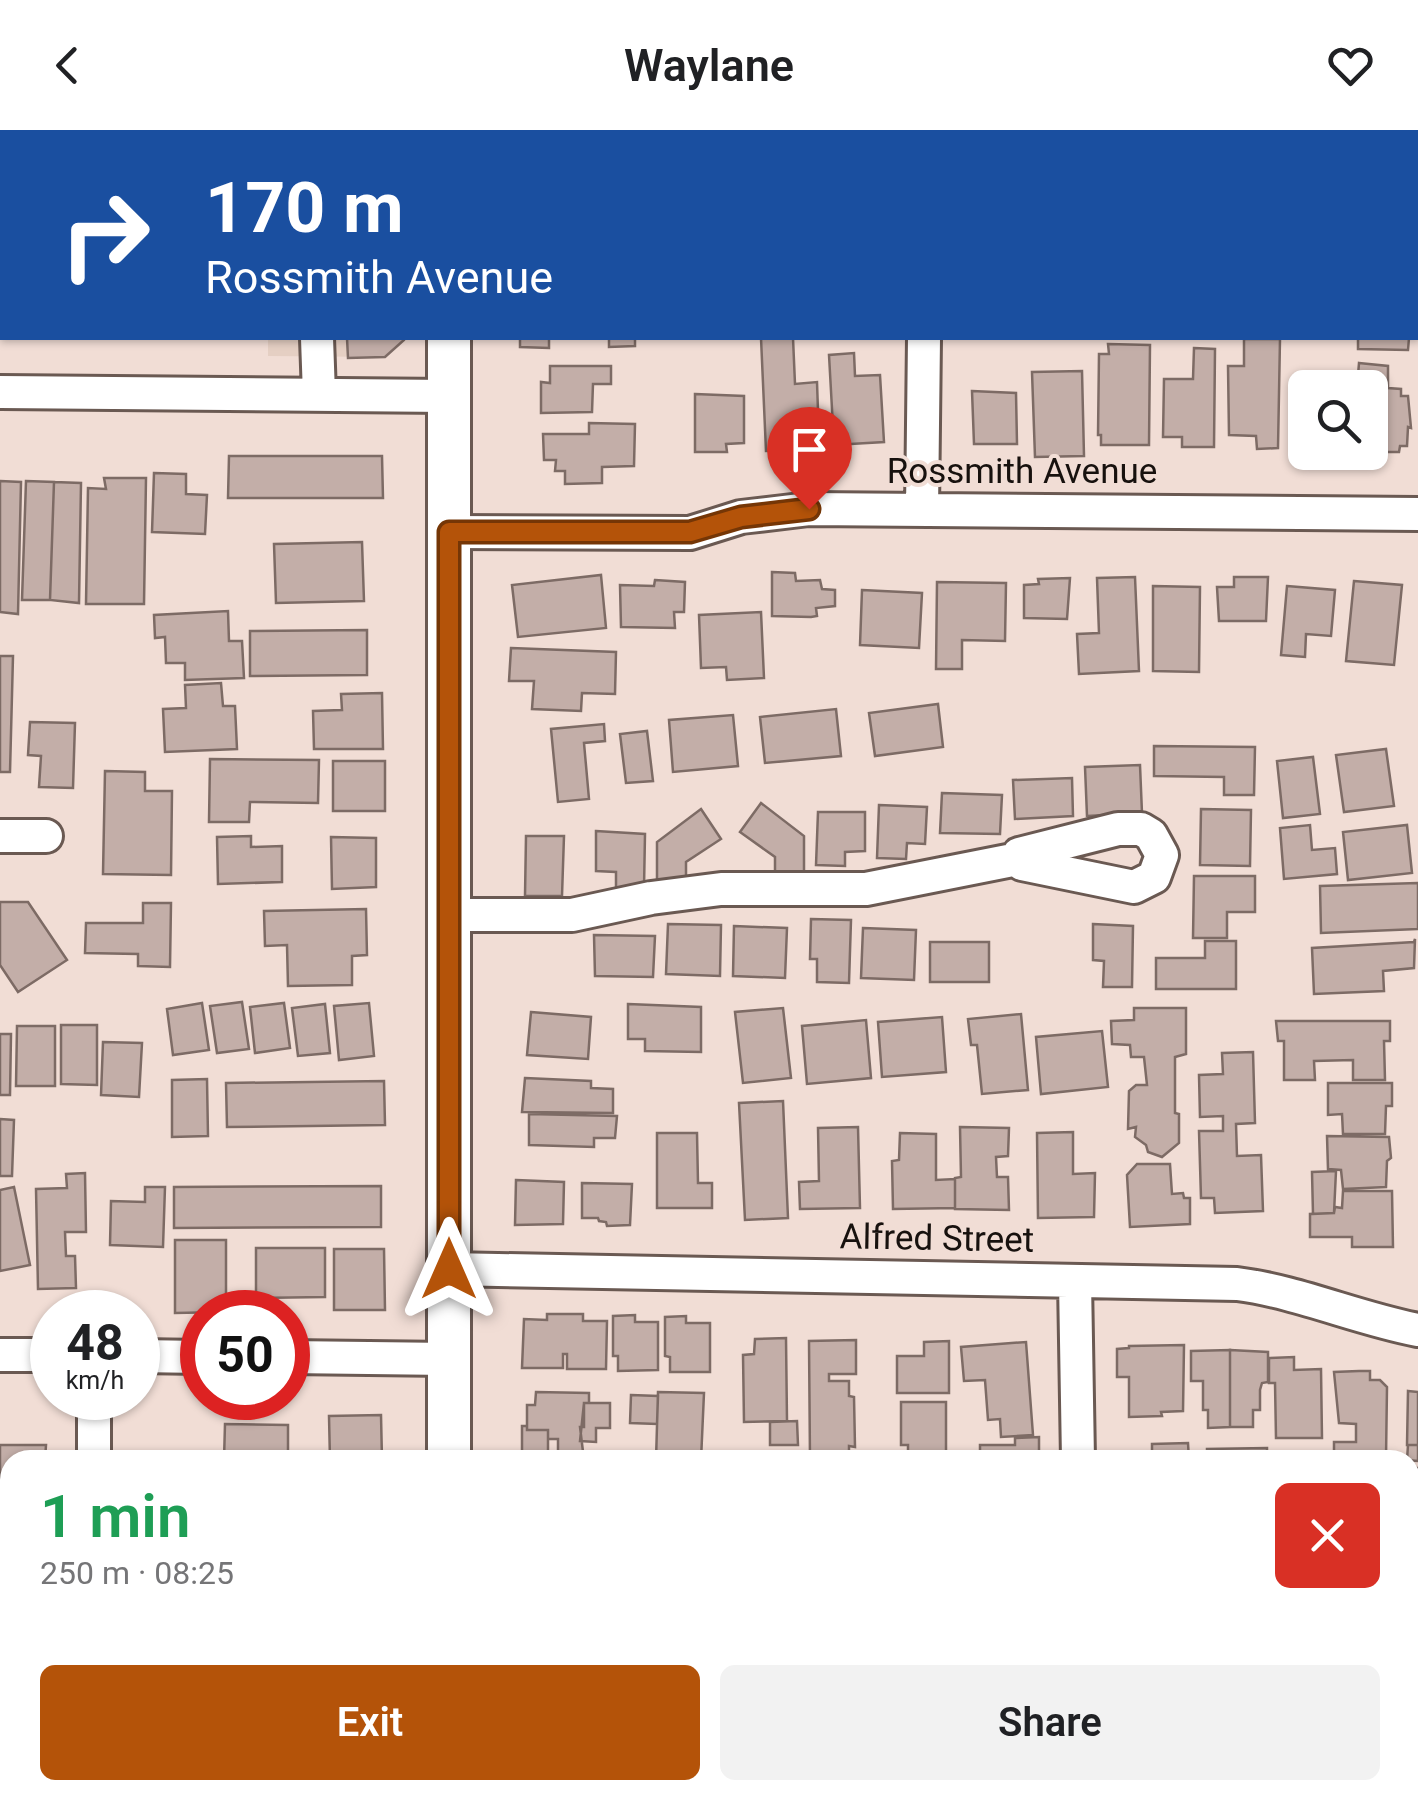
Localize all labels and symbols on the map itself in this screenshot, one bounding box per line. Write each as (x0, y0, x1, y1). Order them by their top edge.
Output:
pin (767, 407, 852, 510)
street label: Rossmith Avenue (887, 451, 1157, 492)
street label: Alfred Street (839, 1216, 1035, 1261)
position arrow (397, 1217, 501, 1321)
speed limit sign: 50 (180, 1290, 310, 1420)

